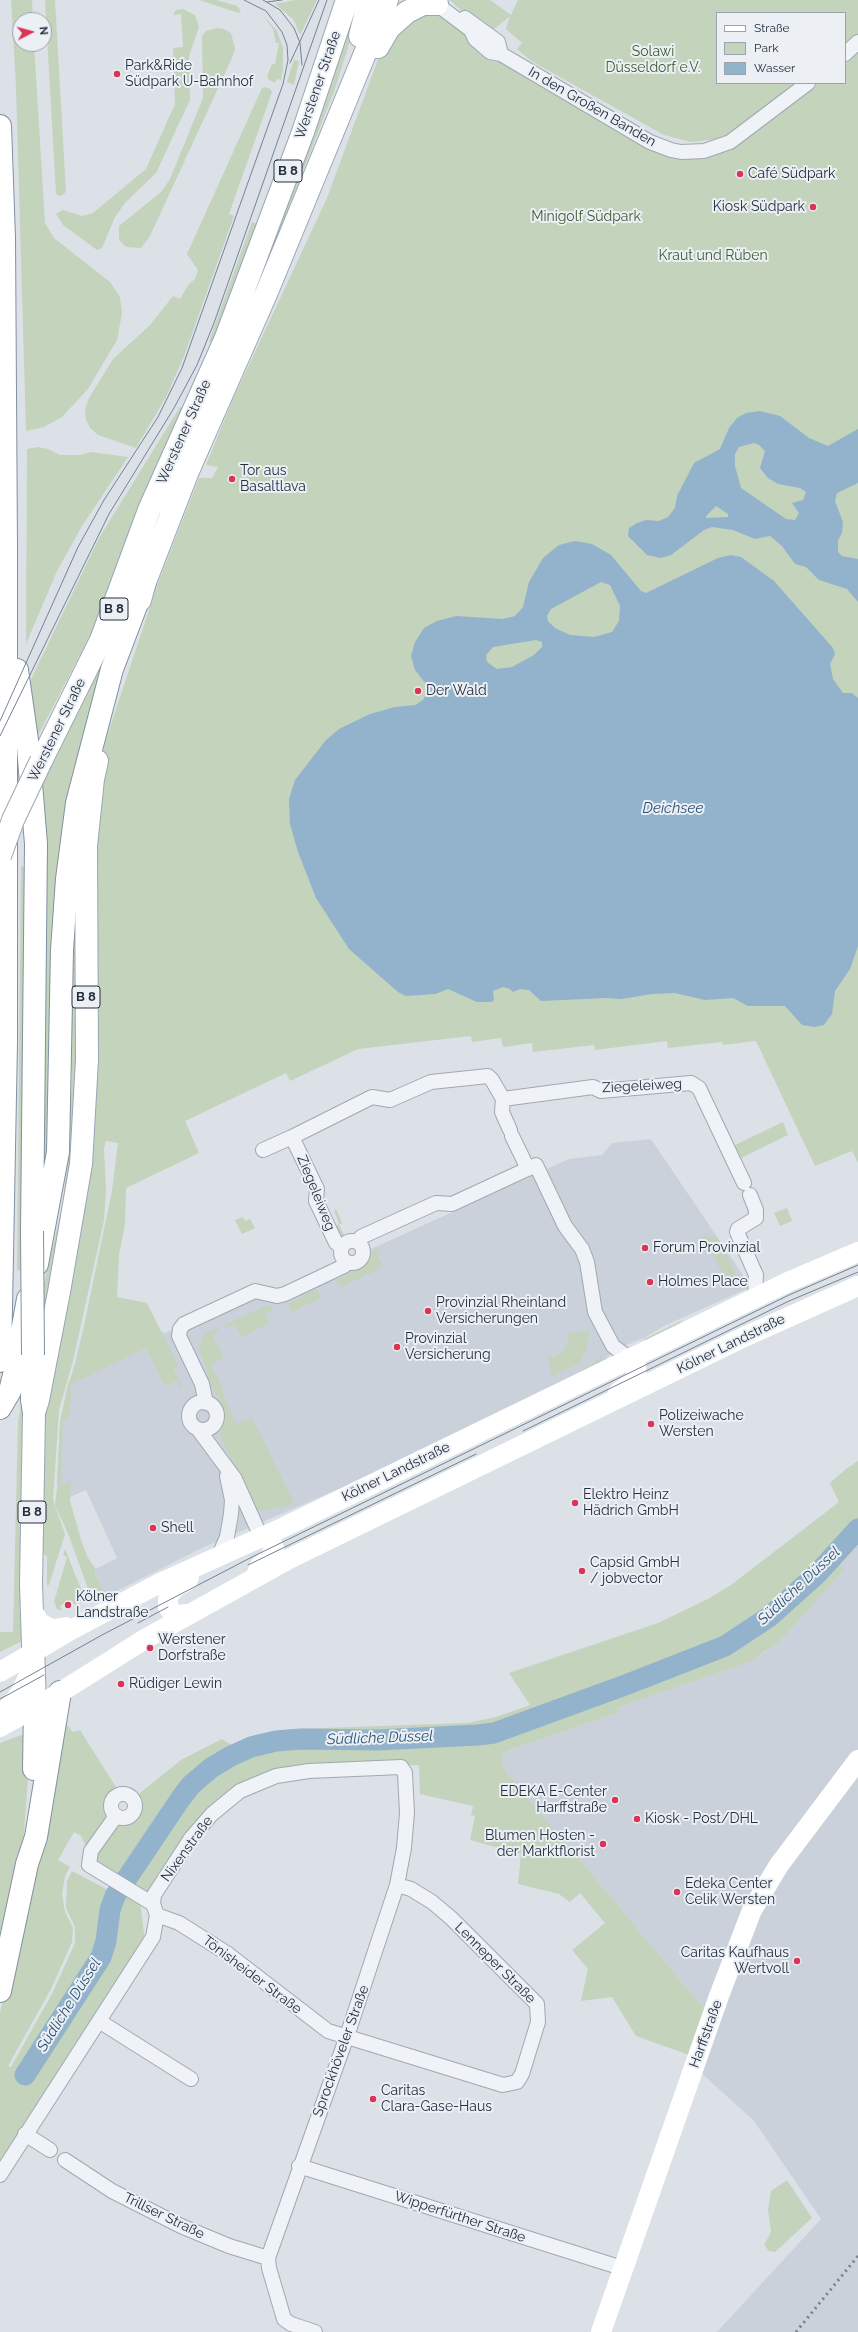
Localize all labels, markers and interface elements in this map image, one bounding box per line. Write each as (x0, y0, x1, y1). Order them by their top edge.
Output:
north arrow (12, 12, 52, 52)
legend (716, 12, 846, 84)
text: Straße (754, 21, 790, 35)
text: N (37, 26, 50, 36)
street label: Werstener Straße (292, 29, 344, 141)
text: Park (754, 41, 779, 55)
park label: Solawi Düsseldorf e.V. (606, 44, 700, 76)
place label: Park&Ride Südpark U-Bahnhof (125, 58, 253, 90)
text: Wasser (754, 61, 795, 75)
street label: In den Großen Banden (525, 64, 659, 150)
marker: Park&Ride Südpark U-Bahnhof (112, 69, 122, 79)
road number: B 8 (274, 160, 302, 182)
place label: Café Südpark (748, 166, 835, 182)
marker: Café Südpark (735, 169, 745, 179)
place label: Kiosk Südpark (713, 199, 805, 215)
marker: Kiosk Südpark (808, 202, 818, 212)
park label: Minigolf Südpark (531, 209, 641, 225)
park label: Kraut und Rüben (658, 248, 768, 264)
street label: Werstener Straße (153, 377, 215, 487)
place label: Tor aus Basaltlava (240, 463, 306, 496)
marker: Tor aus Basaltlava (227, 474, 237, 484)
road number: B 8 (100, 598, 128, 620)
street label: Werstener Straße (25, 676, 89, 784)
place label: Der Wald (426, 683, 487, 699)
marker: Der Wald (413, 686, 423, 696)
water label: Deichsee (643, 799, 703, 817)
road number: B 8 (72, 986, 100, 1008)
street label: Ziegeleiweg (602, 1076, 682, 1096)
street label: Ziegeleiweg (293, 1153, 339, 1233)
place label: Forum Provinzial (653, 1240, 760, 1256)
marker: Forum Provinzial (640, 1243, 650, 1253)
place label: Holmes Place (658, 1274, 748, 1290)
marker: Holmes Place (645, 1277, 655, 1287)
place label: Provinzial Rheinland Versicherungen (436, 1295, 566, 1328)
marker: Provinzial Rheinland Versicherungen (423, 1306, 433, 1316)
street label: Kölner Landstraße (674, 1311, 788, 1377)
place label: Provinzial Versicherung (405, 1331, 491, 1364)
marker: Provinzial Versicherung (392, 1342, 402, 1352)
place label: Polizeiwache Wersten (659, 1408, 744, 1440)
marker: Polizeiwache Wersten (646, 1419, 656, 1429)
street label: Kölner Landstraße (339, 1439, 453, 1505)
place label: Elektro Heinz Hädrich GmbH (583, 1487, 679, 1520)
marker: Elektro Heinz Hädrich GmbH (570, 1498, 580, 1508)
road number: B 8 (18, 1501, 46, 1523)
place label: Shell (161, 1520, 193, 1536)
marker: Shell (148, 1523, 158, 1533)
water label: Südliche Düssel (754, 1543, 844, 1629)
place label: Capsid GmbH / jobvector (590, 1555, 680, 1588)
marker: Capsid GmbH / jobvector (577, 1566, 587, 1576)
place label: Kölner Landstraße (76, 1589, 149, 1622)
marker: Kölner Landstraße (63, 1600, 73, 1610)
place label: Werstener Dorfstraße (158, 1632, 226, 1664)
marker: Werstener Dorfstraße (145, 1643, 155, 1653)
place label: Rüdiger Lewin (129, 1676, 222, 1692)
marker: Rüdiger Lewin (116, 1679, 126, 1689)
water label: Südliche Düssel (327, 1727, 433, 1749)
place label: EDEKA E-Center Harffstraße (500, 1784, 607, 1816)
marker: EDEKA E-Center Harffstraße (610, 1795, 620, 1805)
place label: Kiosk - Post/DHL (645, 1811, 758, 1827)
street label: Nixenstraße (158, 1813, 216, 1885)
marker: Kiosk - Post/DHL (632, 1814, 642, 1824)
place label: Blumen Hosten - der Marktflorist (485, 1828, 595, 1860)
marker: Blumen Hosten - der Marktflorist (598, 1839, 608, 1849)
place label: Edeka Center Celik Wersten (685, 1876, 775, 1908)
marker: Edeka Center Celik Wersten (672, 1887, 682, 1897)
street label: Lenneper Straße (451, 1919, 539, 2007)
street label: Tönisheider Straße (199, 1932, 305, 2018)
place label: Caritas Kaufhaus Wertvoll (681, 1945, 789, 1978)
water label: Südliche Düssel (33, 1955, 105, 2055)
marker: Caritas Kaufhaus Wertvoll (792, 1956, 802, 1966)
street label: Sprockhöveler Straße (309, 1983, 373, 2119)
street label: Harffstraße (686, 1998, 726, 2070)
place label: Caritas Clara-Gase-Haus (381, 2083, 492, 2116)
marker: Caritas Clara-Gase-Haus (368, 2094, 378, 2104)
street label: Wipperfürther Straße (392, 2188, 528, 2246)
street label: Trillser Straße (121, 2189, 207, 2243)

